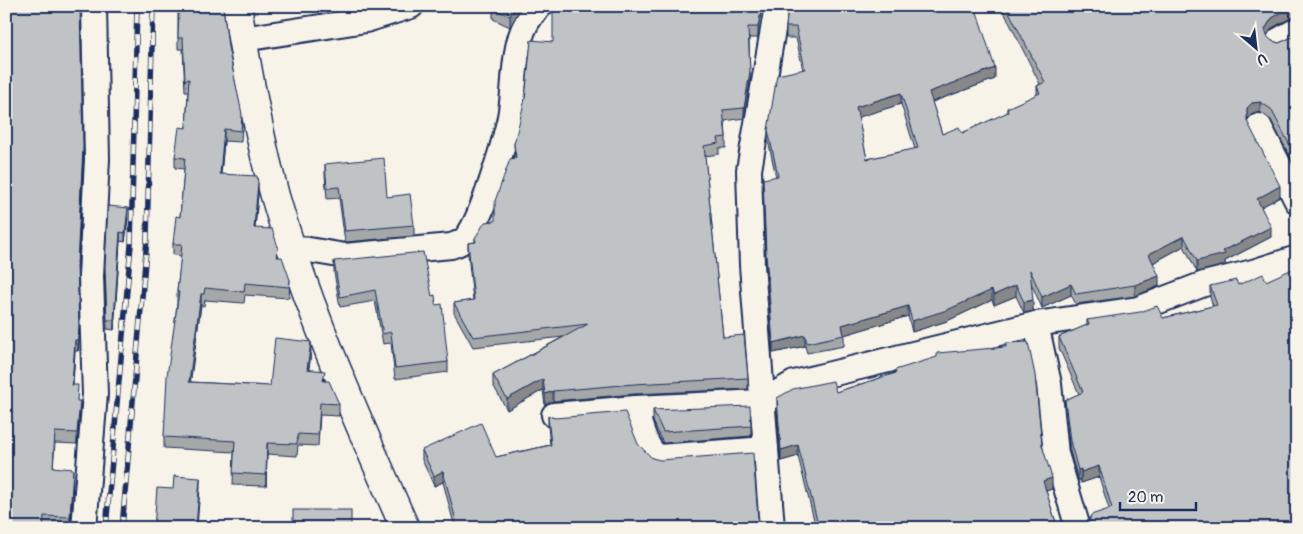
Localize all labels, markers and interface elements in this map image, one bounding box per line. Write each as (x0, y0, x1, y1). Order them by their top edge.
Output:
north arrow (1230, 22, 1280, 72)
text: U (1254, 49, 1270, 69)
scale bar (1120, 479, 1197, 511)
text: 20 m (1128, 488, 1163, 507)

